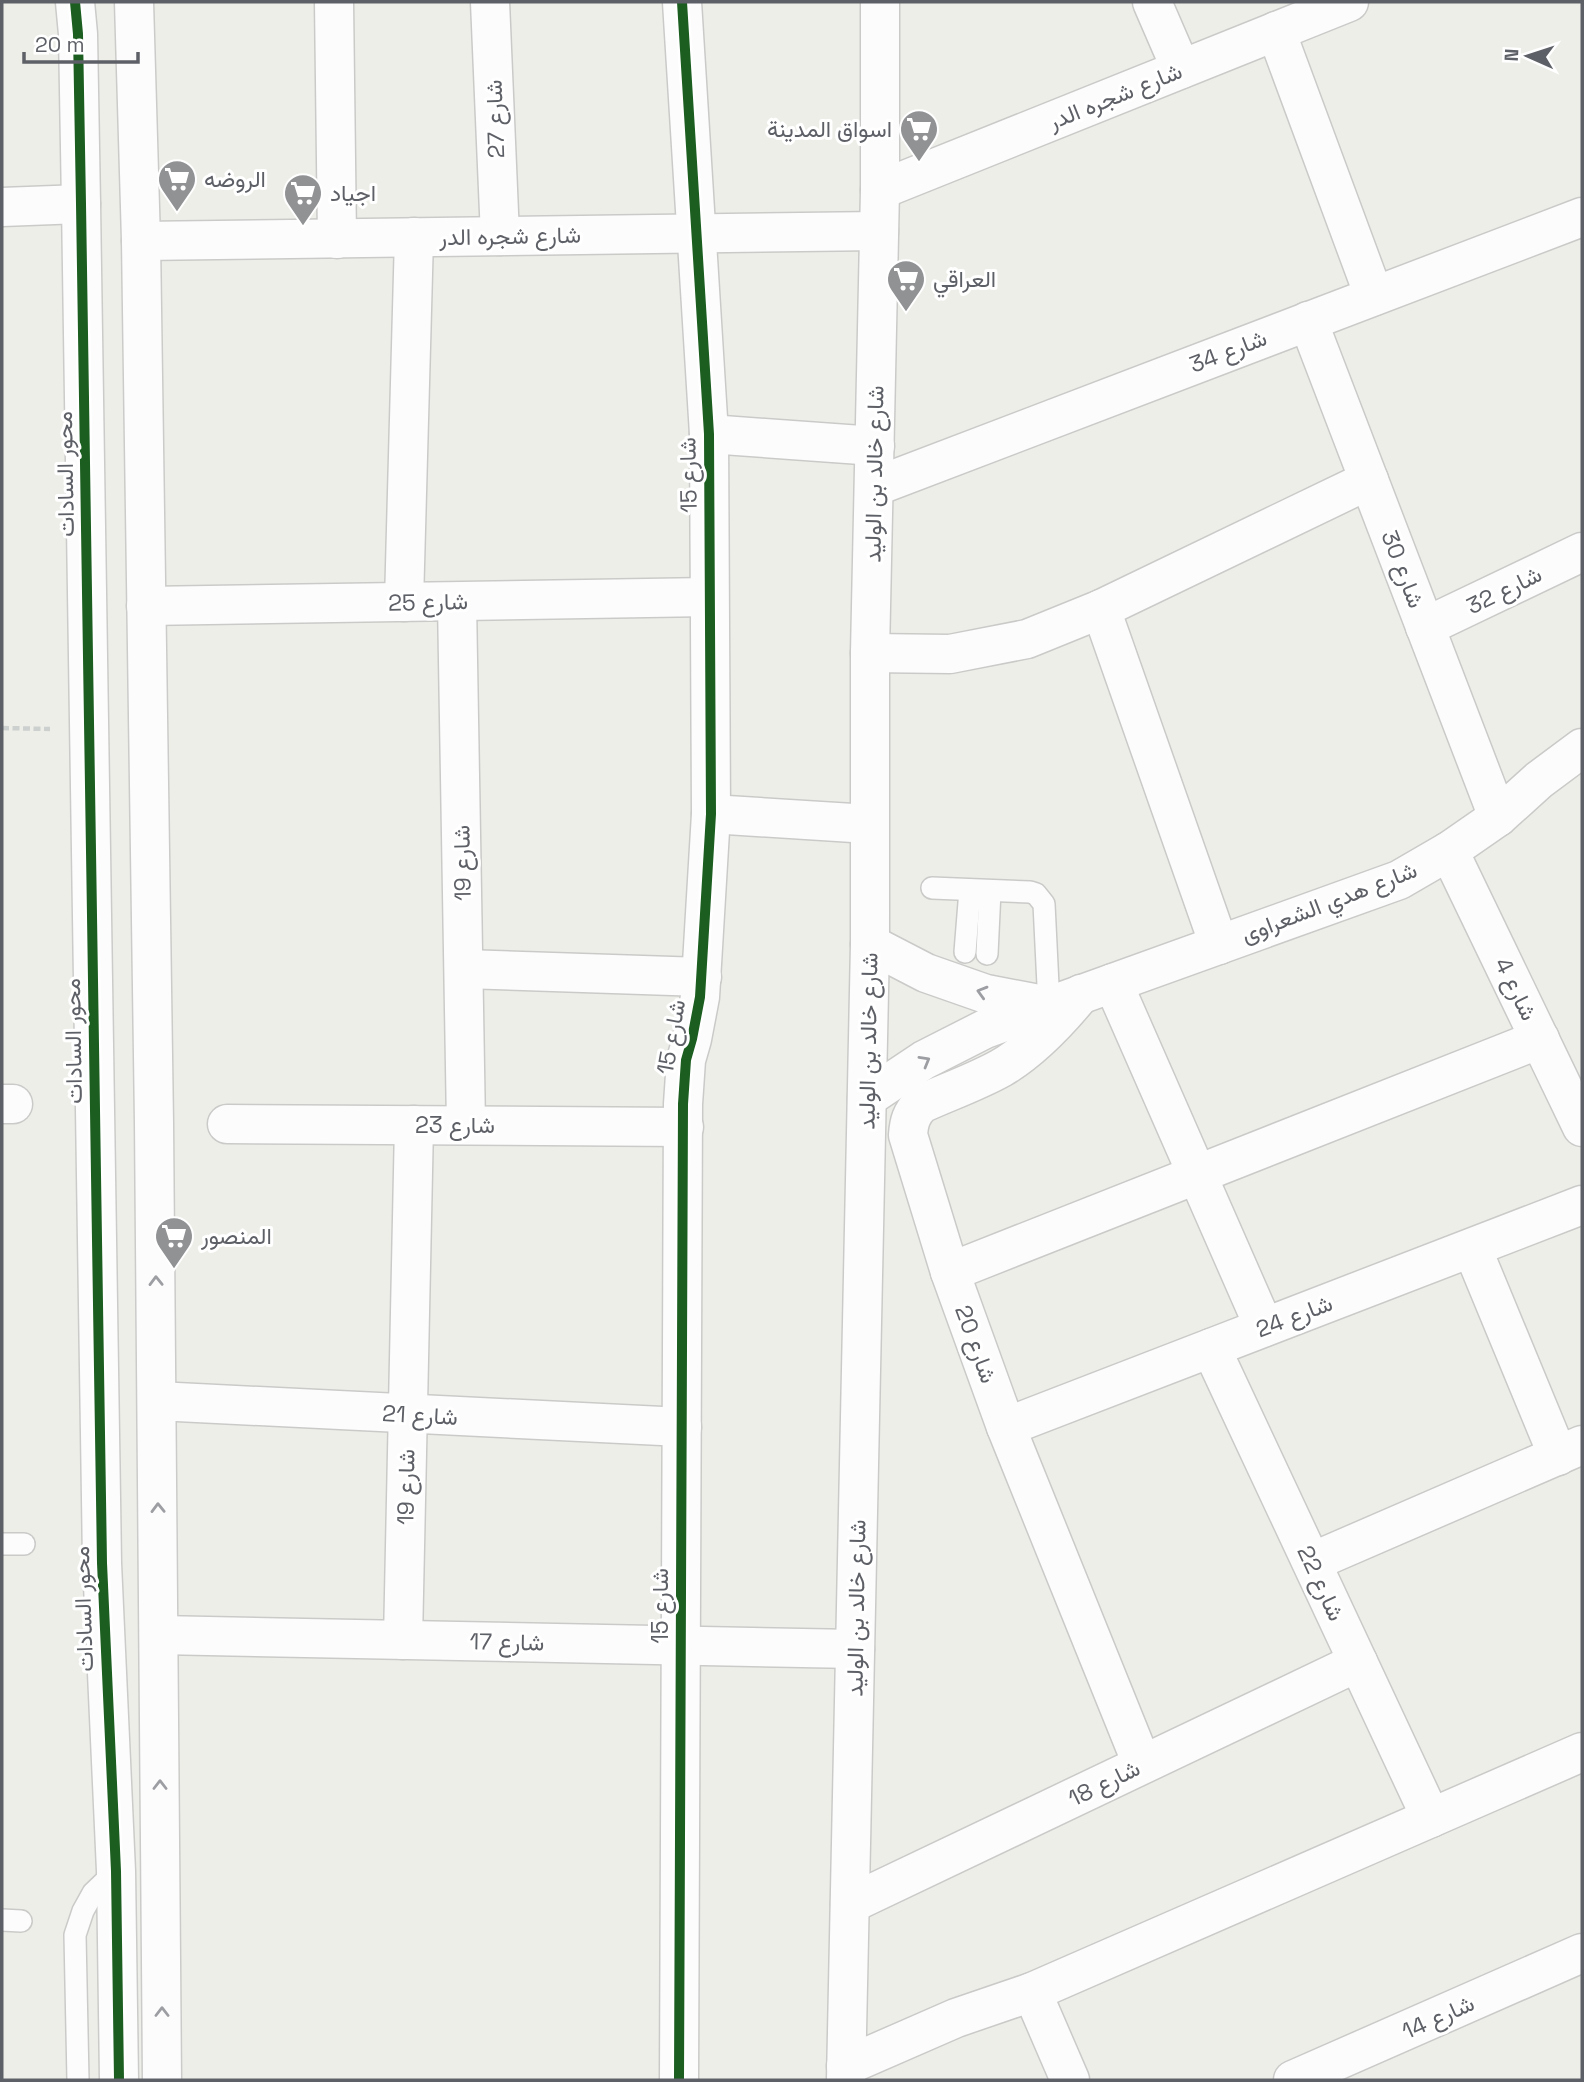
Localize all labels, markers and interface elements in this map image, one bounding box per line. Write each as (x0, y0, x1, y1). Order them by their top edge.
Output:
scale bar (24, 21, 138, 65)
north arrow (1493, 21, 1563, 91)
text: 20 m (35, 31, 85, 58)
text: N (1499, 48, 1524, 62)
street label: شارع شجره الدر (1043, 56, 1187, 138)
street label: شارع 27 (479, 79, 512, 159)
supermarket icon: اسواق المدينة (898, 108, 940, 163)
place label: اسواق المدينة (767, 114, 892, 144)
supermarket icon: الروضه (156, 158, 198, 213)
place label: الروضه (204, 164, 266, 194)
supermarket icon: اجياد (282, 172, 324, 227)
place label: اجياد (330, 178, 376, 208)
street label: شارع شجره الدر (438, 220, 581, 253)
supermarket icon: العراقي (885, 258, 927, 313)
place label: العراقي (933, 264, 996, 298)
street label: شارع 34 (1185, 323, 1271, 380)
street label: شارع خالد بن الوليد (857, 385, 892, 563)
street label: محور السادات (49, 411, 81, 537)
street label: شارع 15 (672, 437, 705, 513)
street label: شارع 30 (1374, 526, 1431, 612)
street label: شارع 32 (1462, 559, 1547, 622)
street label: شارع 25 (388, 586, 468, 619)
street label: شارع 19 (446, 825, 479, 901)
street label: شارع هدي الشعراوى (1237, 855, 1423, 953)
street label: شارع خالد بن الوليد (851, 952, 886, 1130)
street label: شارع 4 (1487, 953, 1544, 1026)
street label: محور السادات (57, 978, 89, 1104)
one-way arrow (976, 985, 988, 1000)
street label: شارع 15 (650, 997, 693, 1077)
one-way arrow (917, 1056, 930, 1069)
street label: شارع 23 (415, 1110, 495, 1141)
supermarket icon: المنصور (153, 1215, 195, 1270)
place label: المنصور (200, 1221, 272, 1251)
one-way arrow (148, 1275, 164, 1285)
street label: شارع 24 (1251, 1288, 1337, 1345)
street label: شارع 20 (947, 1301, 1004, 1387)
street label: شارع 21 (381, 1398, 459, 1433)
street label: شارع 19 (390, 1449, 423, 1525)
one-way arrow (151, 1502, 166, 1513)
street label: شارع خالد بن الوليد (839, 1519, 874, 1697)
street label: شارع 22 (1290, 1540, 1351, 1626)
street label: محور السادات (66, 1546, 100, 1672)
street label: شارع 15 (645, 1568, 676, 1644)
street label: شارع 17 (469, 1626, 545, 1659)
street label: شارع 18 (1063, 1753, 1145, 1814)
one-way arrow (152, 1779, 168, 1789)
street label: شارع 14 (1397, 1988, 1479, 2047)
one-way arrow (154, 2006, 170, 2017)

